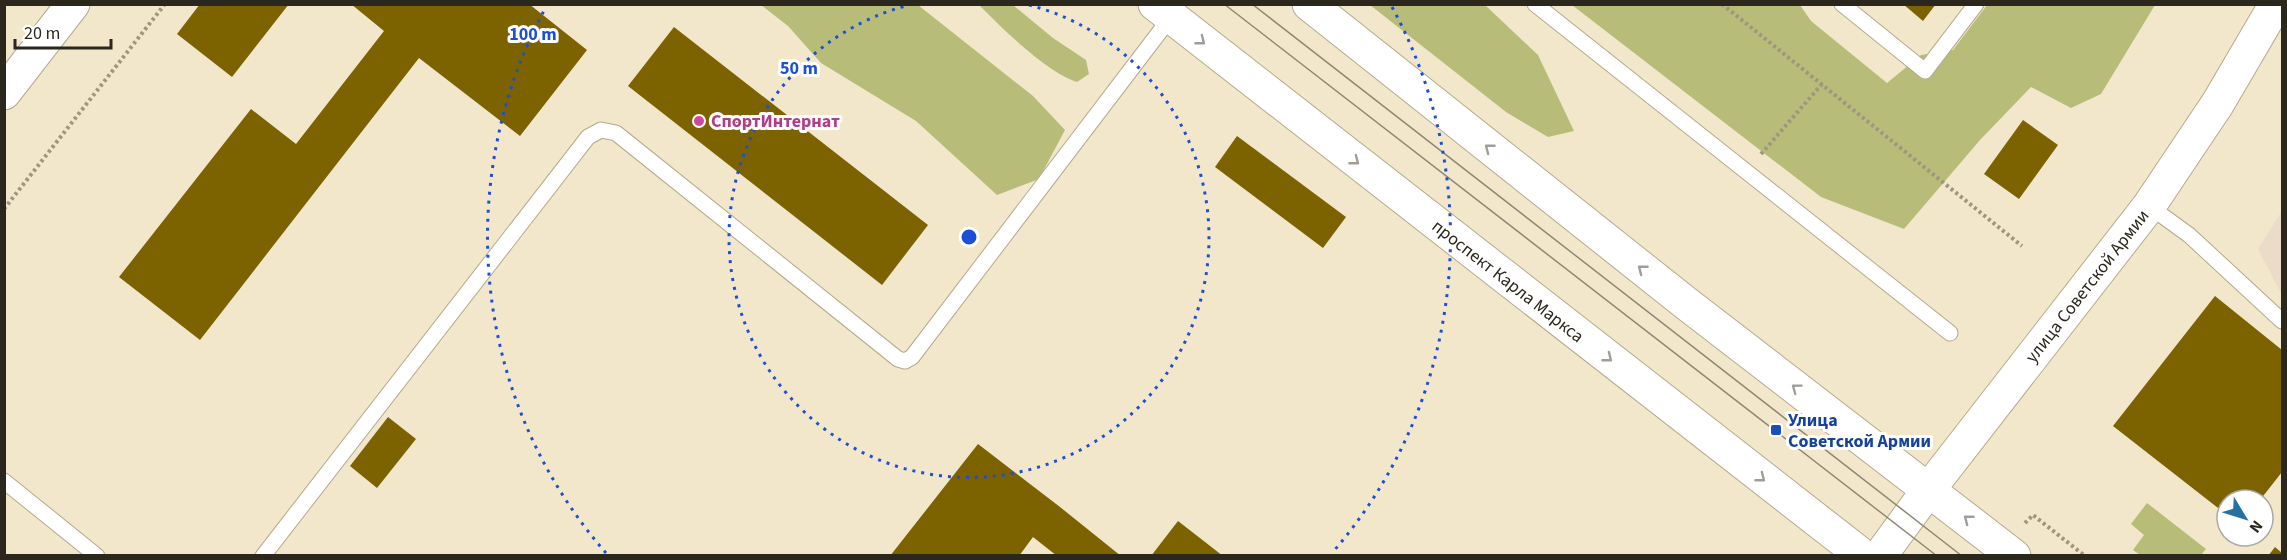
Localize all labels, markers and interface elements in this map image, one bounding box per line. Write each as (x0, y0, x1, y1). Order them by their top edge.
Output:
scale bar (15, 12, 111, 50)
text: 20 m (24, 21, 60, 46)
text: 100 m (509, 22, 557, 47)
one-way arrow (1194, 33, 1205, 44)
text: 50 m (780, 56, 818, 81)
place label: СпортИнтернат (711, 109, 840, 134)
marker: СпортИнтернат (692, 114, 706, 128)
one-way arrow (1485, 144, 1496, 155)
one-way arrow (1348, 153, 1359, 164)
street label: улица Советской Армии (2019, 204, 2155, 368)
street label: проспект Карла Маркса (1426, 214, 1589, 349)
centre of rings (959, 227, 979, 247)
one-way arrow (1638, 265, 1649, 276)
one-way arrow (1601, 351, 1612, 362)
one-way arrow (1792, 385, 1803, 396)
place label: Улица Советской Армии (1788, 408, 1931, 454)
marker: Улица Советской Армии (1769, 423, 1783, 437)
one-way arrow (1754, 471, 1765, 482)
north arrow (2215, 488, 2275, 548)
one-way arrow (1964, 516, 1975, 527)
text: N (2244, 516, 2268, 538)

